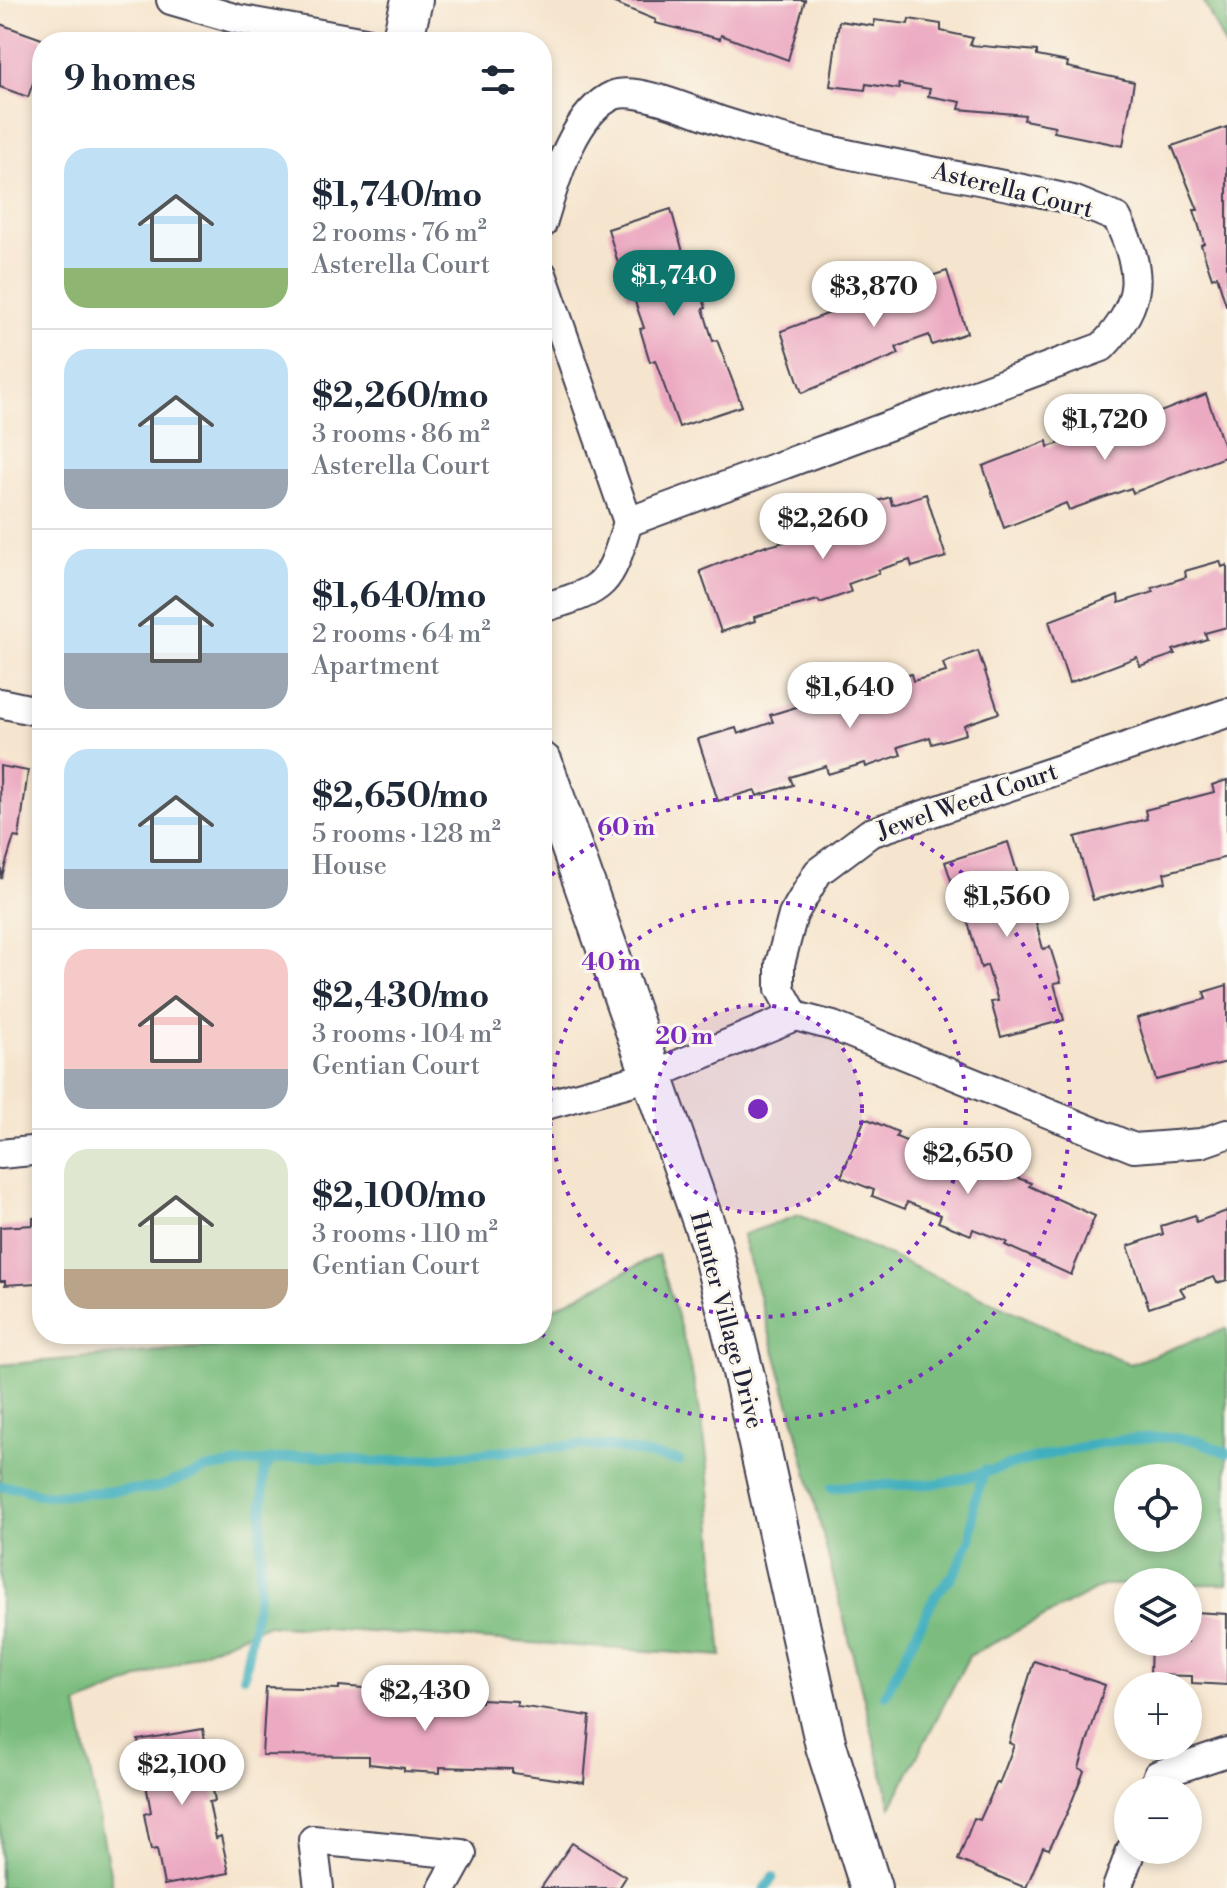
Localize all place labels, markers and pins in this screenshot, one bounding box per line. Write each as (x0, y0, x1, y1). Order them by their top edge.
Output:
pin: $1,740 (609, 250, 739, 318)
pin: $3,870 (809, 261, 939, 329)
pin: $1,720 (1040, 394, 1170, 462)
pin: $2,260 (758, 493, 888, 561)
pin: $1,640 (785, 662, 915, 730)
pin: $1,560 (942, 871, 1072, 939)
centre of rings (744, 1095, 772, 1123)
pin: $2,650 (903, 1128, 1033, 1196)
pin: $2,430 (360, 1665, 490, 1733)
pin: $2,100 (117, 1739, 247, 1807)

